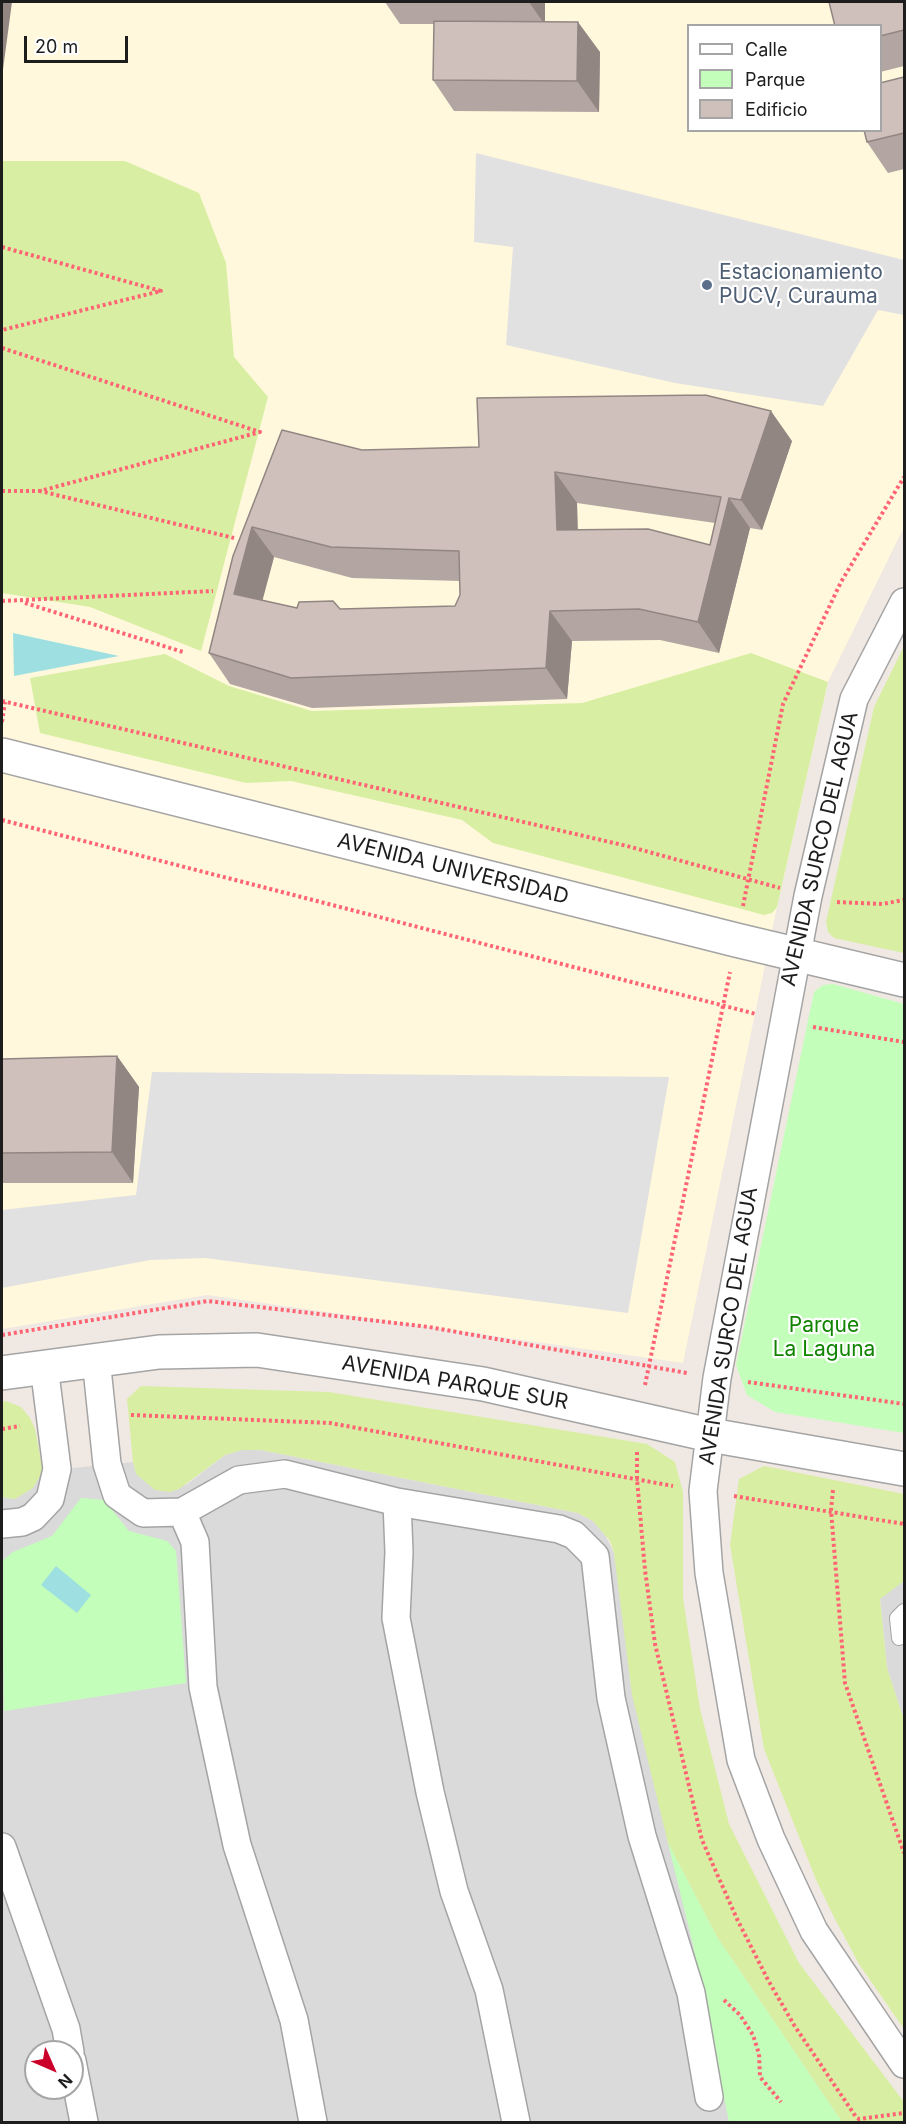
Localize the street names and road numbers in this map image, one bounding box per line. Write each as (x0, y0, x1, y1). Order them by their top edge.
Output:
street label: AVENIDA SURCO DEL AGUA (776, 709, 864, 989)
street label: AVENIDA UNIVERSIDAD (335, 828, 571, 910)
street label: AVENIDA SURCO DEL AGUA (695, 1185, 763, 1467)
street label: AVENIDA PARQUE SUR (340, 1351, 570, 1415)

